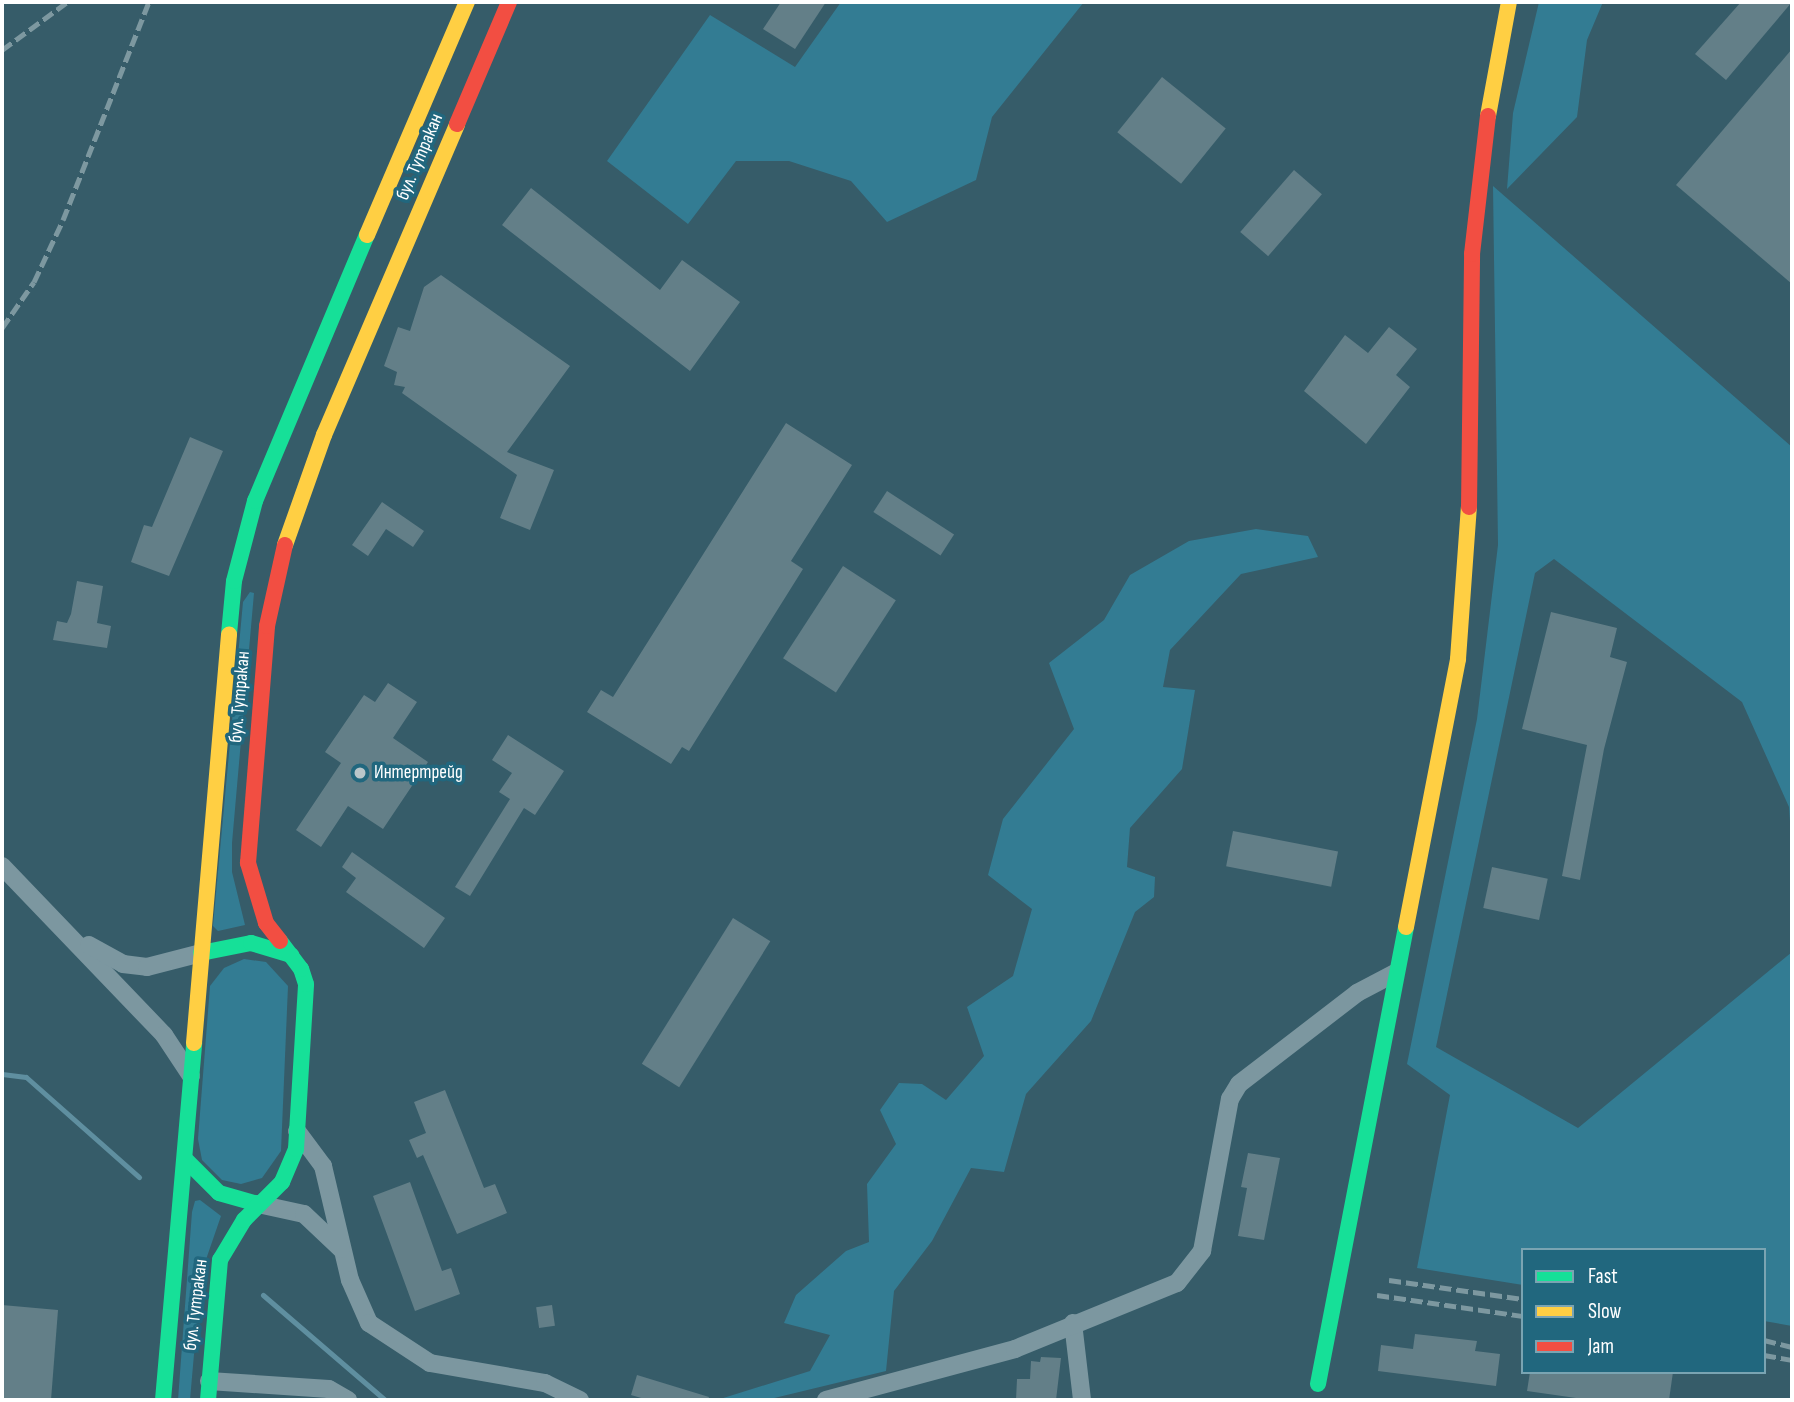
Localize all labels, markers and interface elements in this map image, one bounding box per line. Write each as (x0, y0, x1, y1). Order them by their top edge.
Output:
street label: бул. Тутракан (392, 110, 448, 204)
street label: бул. Тутракан (225, 650, 255, 744)
place label: Интертрейд (374, 762, 463, 784)
marker: Интертрейд (352, 765, 368, 781)
legend (1521, 1248, 1766, 1374)
street label: бул. Тутракан (179, 1258, 213, 1352)
text: Fast (1588, 1264, 1618, 1289)
text: Slow (1588, 1299, 1621, 1324)
text: Jam (1588, 1334, 1614, 1359)

